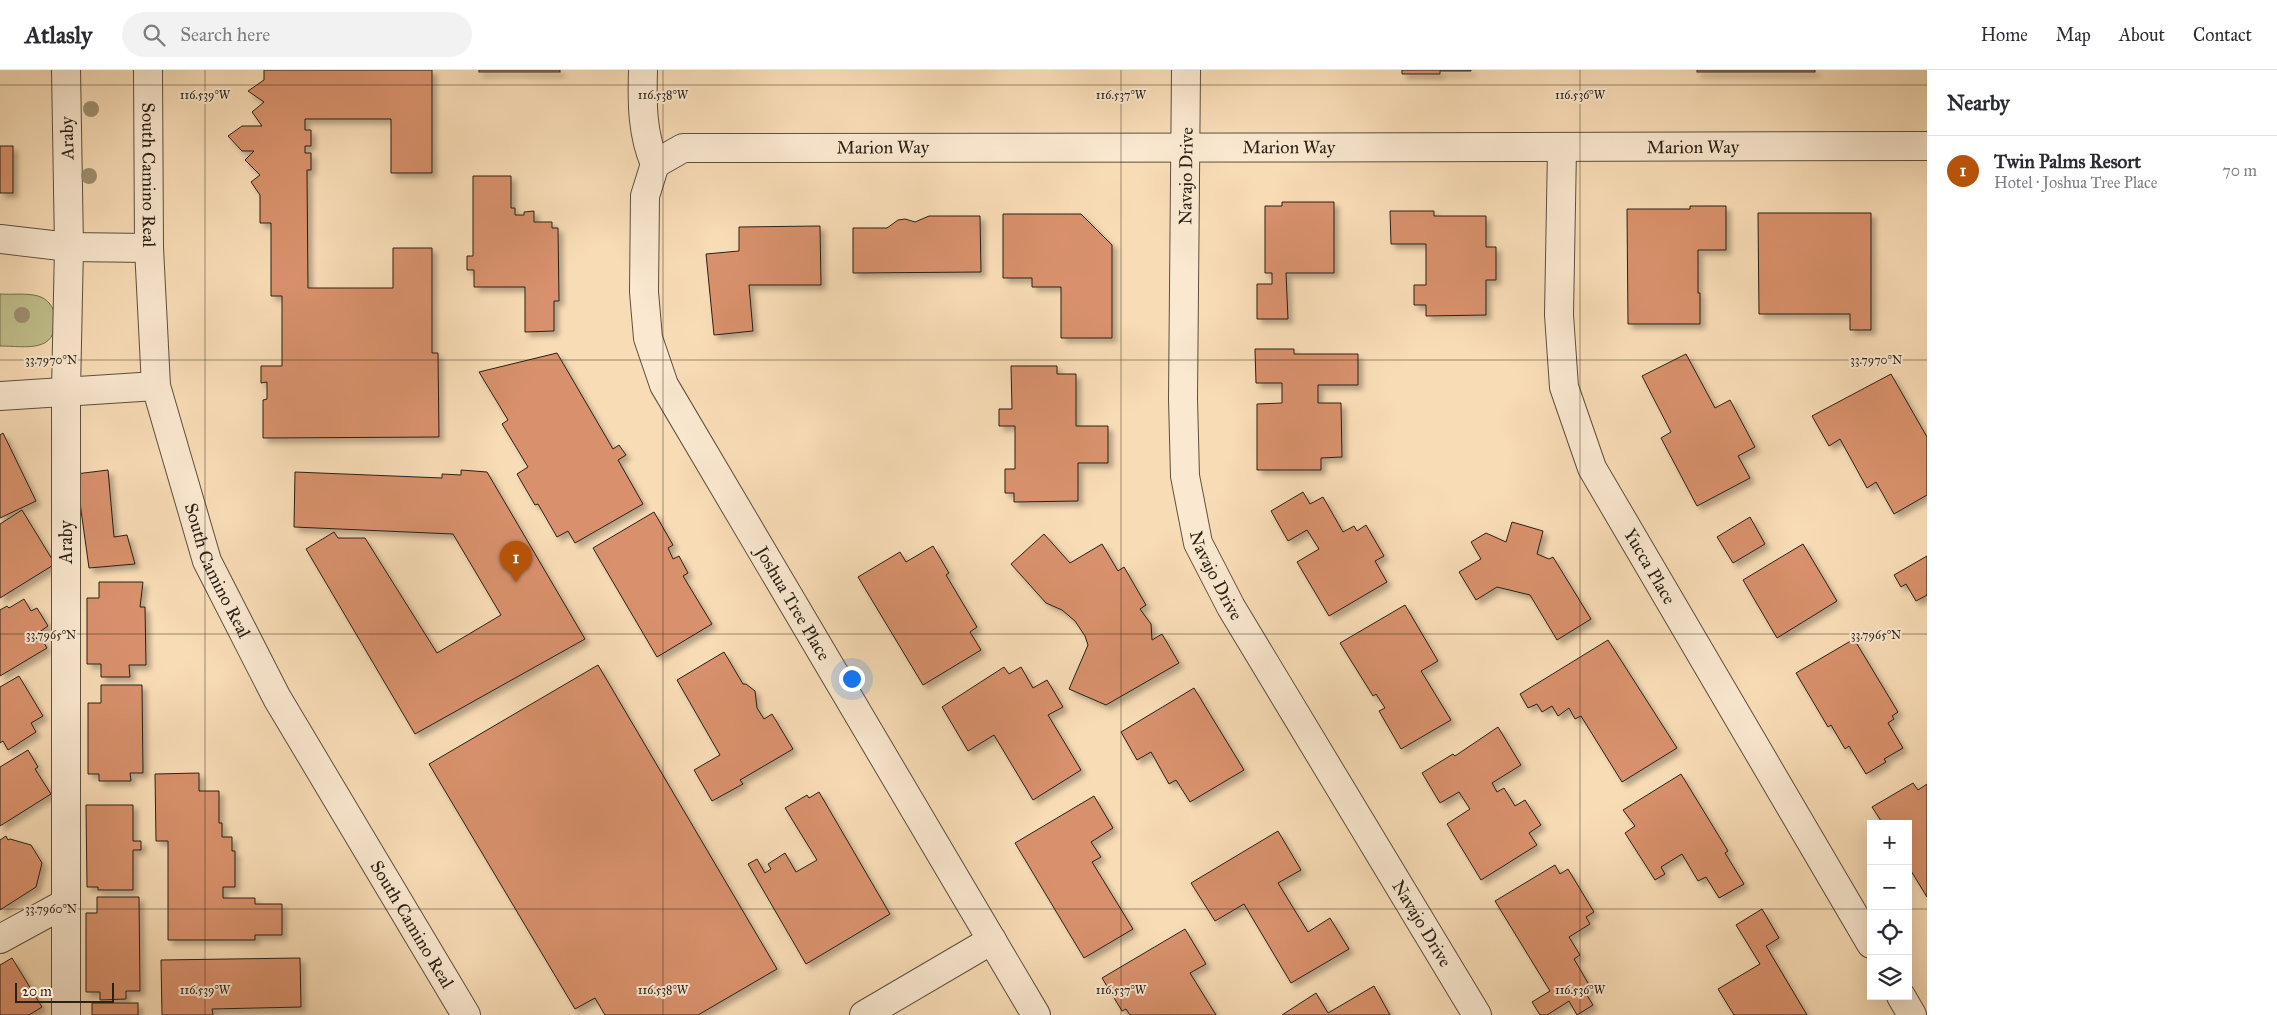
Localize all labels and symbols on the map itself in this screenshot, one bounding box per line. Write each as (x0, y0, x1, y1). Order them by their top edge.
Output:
text: 116.539°W (180, 88, 231, 102)
text: 116.538°W (638, 88, 689, 102)
text: 116.537°W (1096, 88, 1147, 102)
text: 116.536°W (1555, 88, 1606, 102)
street label: South Camino Real (137, 103, 160, 248)
street label: Araby (56, 116, 78, 161)
street label: Navajo Drive (1174, 127, 1198, 225)
street label: Marion Way (836, 136, 930, 158)
street label: Marion Way (1242, 136, 1336, 158)
street label: Marion Way (1646, 136, 1740, 158)
text: 33.7970°N (25, 353, 77, 367)
text: 33.7970°N (1850, 353, 1902, 367)
street label: South Camino Real (180, 500, 256, 642)
street label: Araby (55, 520, 77, 565)
street label: Yucca Place (1619, 524, 1681, 608)
street label: Navajo Drive (1185, 529, 1247, 624)
pin: 1 (500, 541, 532, 582)
street label: Joshua Tree Place (749, 541, 835, 665)
text: 33.7965°N (26, 628, 76, 642)
text: 33.7965°N (1851, 628, 1901, 642)
your location (839, 666, 865, 692)
street label: South Camino Real (365, 857, 459, 992)
street label: Navajo Drive (1387, 876, 1457, 971)
text: 33.7960°N (25, 902, 77, 916)
scale bar (15, 980, 114, 1003)
text: 116.539°W (180, 983, 231, 997)
text: 116.538°W (638, 983, 689, 997)
text: 116.537°W (1096, 983, 1147, 997)
text: 116.536°W (1555, 983, 1606, 997)

